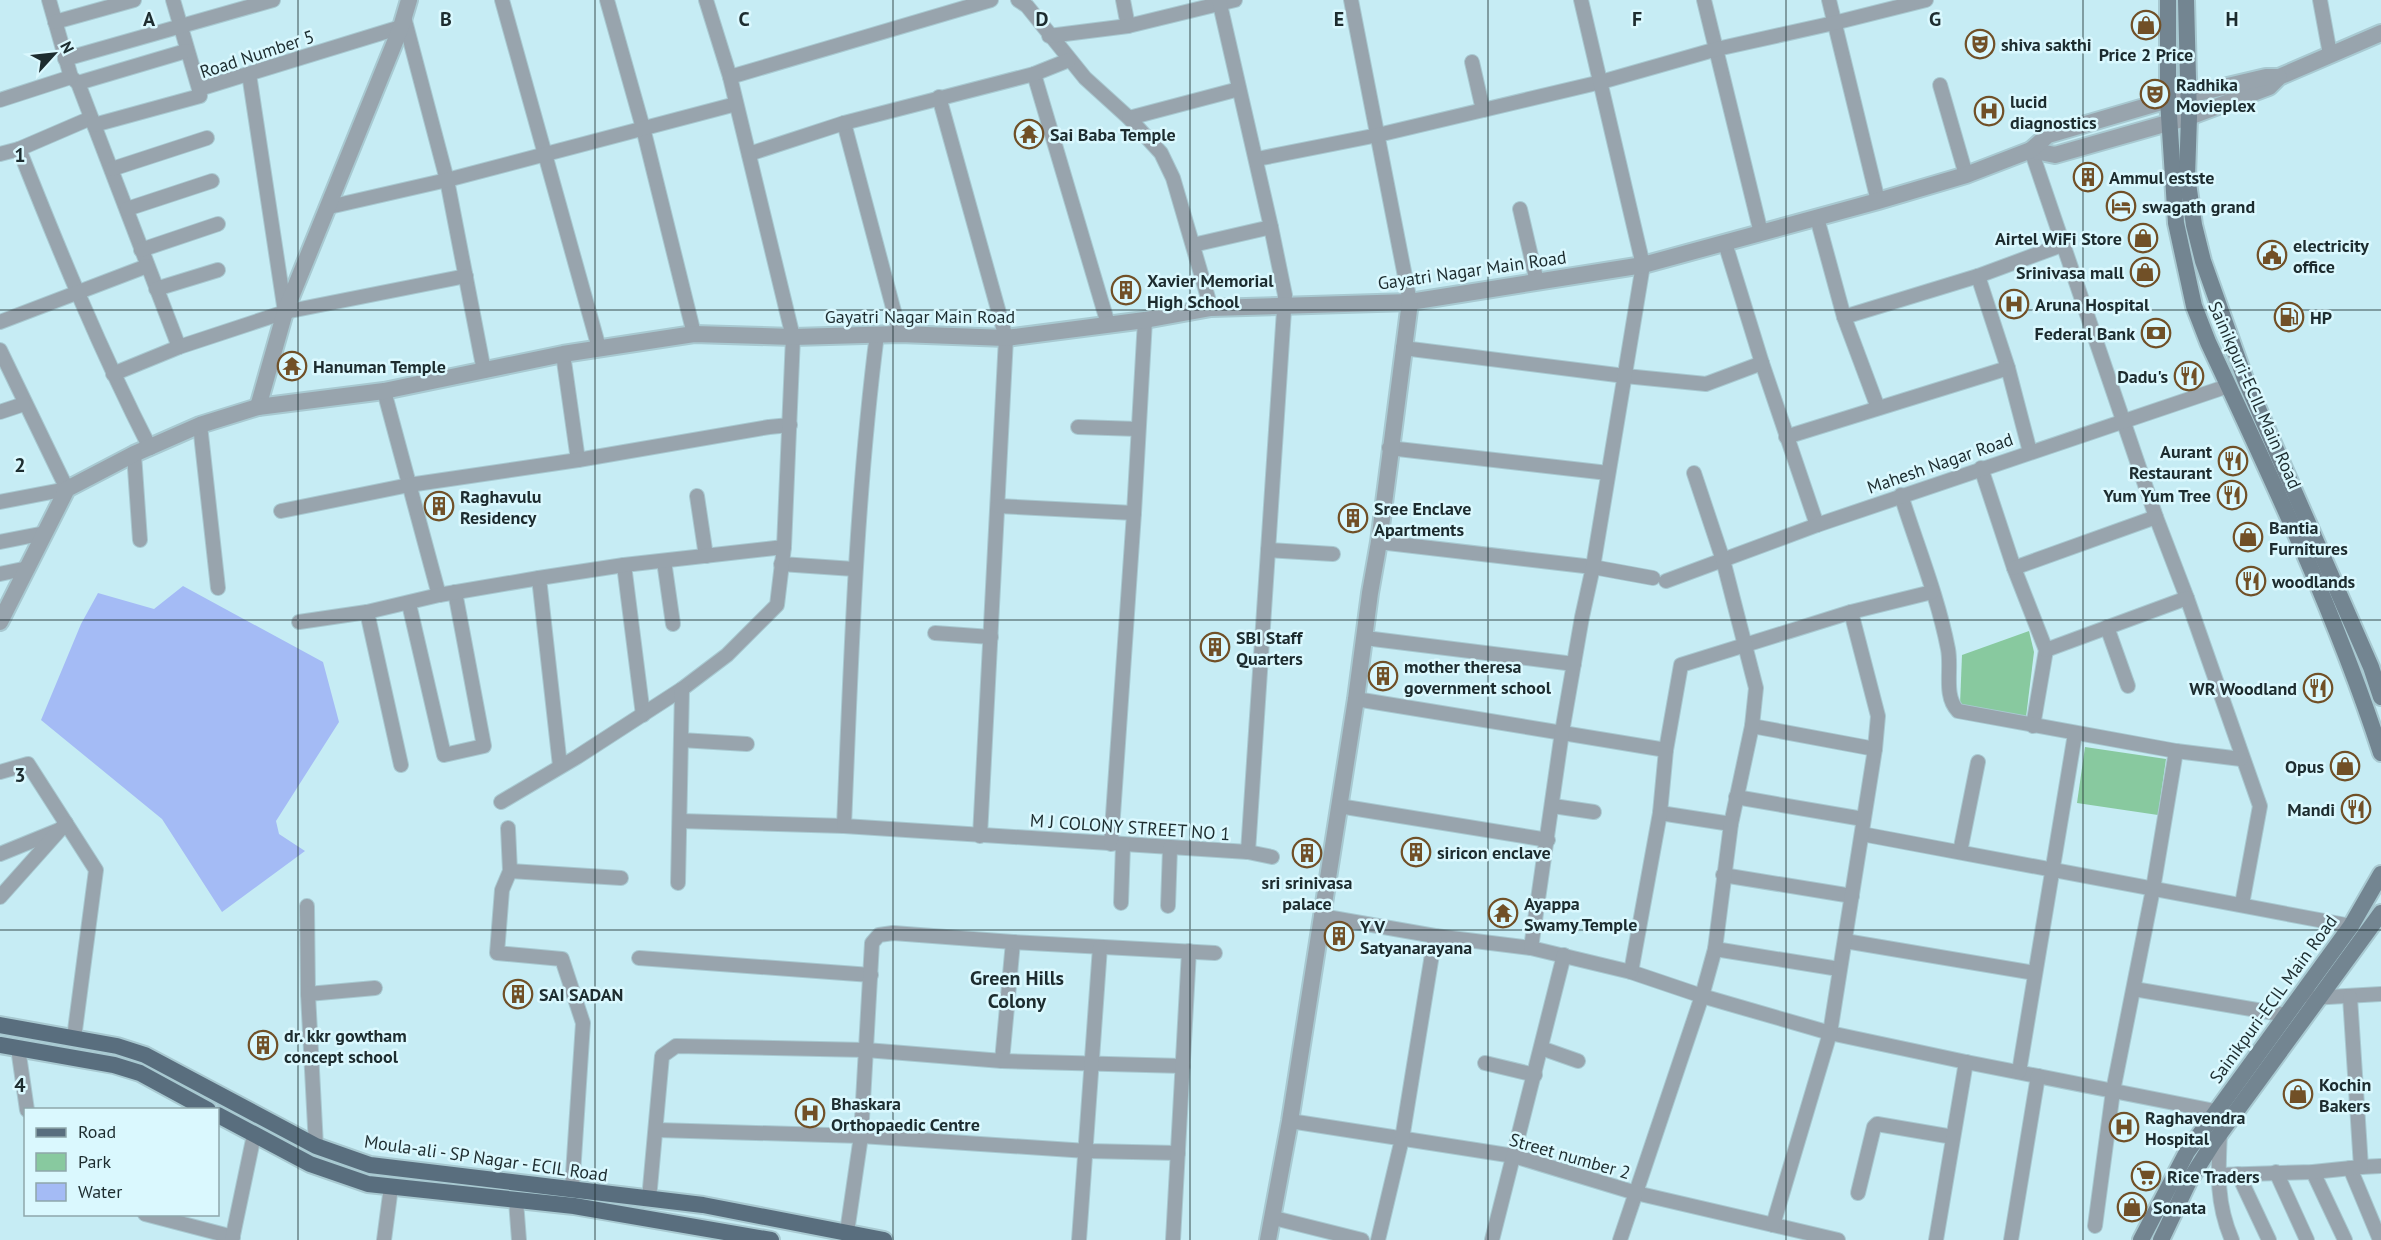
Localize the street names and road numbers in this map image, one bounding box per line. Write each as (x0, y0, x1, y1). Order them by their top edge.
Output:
street label: Road Number 5 (197, 25, 317, 83)
street label: Gayatri Nagar Main Road (1376, 245, 1568, 295)
street label: Sainikpuri-ECIL Main Road (2203, 298, 2307, 492)
street label: Gayatri Nagar Main Road (825, 305, 1015, 328)
street label: Mahesh Nagar Road (1864, 427, 2016, 499)
street label: M J COLONY STREET NO 1 (1029, 809, 1231, 845)
street label: Sainikpuri-ECIL Main Road (2204, 910, 2342, 1088)
street label: Street number 2 (1507, 1128, 1633, 1184)
street label: Moula-ali - SP Nagar - ECIL Road (363, 1130, 609, 1186)

